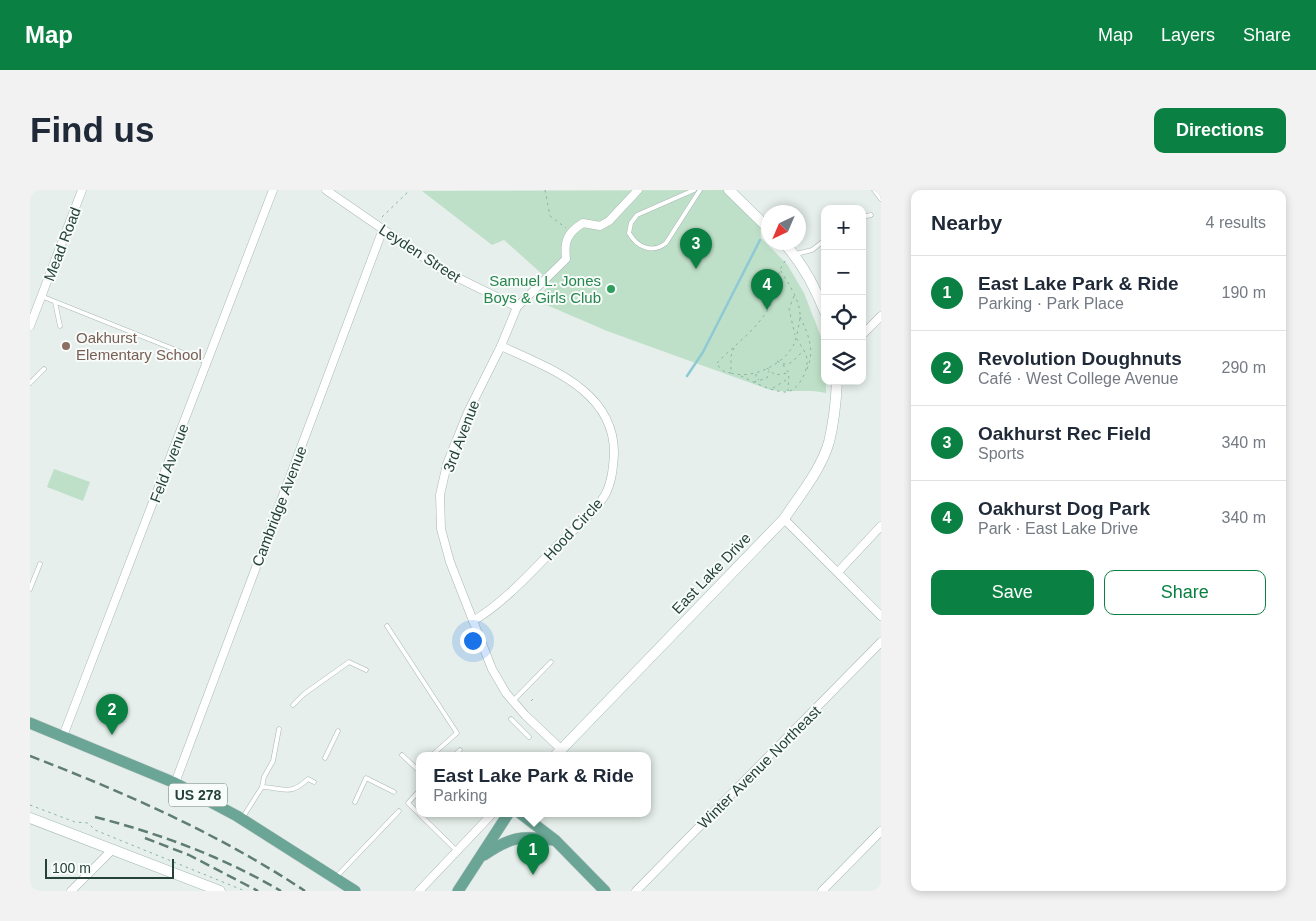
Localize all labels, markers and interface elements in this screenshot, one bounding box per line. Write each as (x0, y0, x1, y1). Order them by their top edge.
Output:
text: Map (25, 21, 73, 48)
text: Map (1098, 25, 1133, 45)
text: Layers (1161, 25, 1215, 45)
text: Share (1243, 25, 1291, 45)
button: Directions (1154, 108, 1286, 153)
text: Find us (30, 110, 154, 149)
street label: Mead Road (40, 205, 84, 283)
north arrow (761, 205, 806, 250)
map controls (821, 205, 866, 385)
button: + (821, 205, 866, 250)
text: Nearby (931, 211, 1002, 234)
text: 4 results (1206, 214, 1266, 231)
street label: Leyden Street (376, 220, 464, 286)
pin: 3 (680, 228, 712, 269)
button: − (821, 250, 866, 295)
pin: 4 (751, 269, 783, 310)
place label: Samuel L. Jones Boys & Girls Club (483, 272, 601, 306)
text: East Lake Park & Ride (978, 273, 1179, 294)
marker: Samuel L. Jones Boys & Girls Club (605, 283, 617, 295)
text: 1 (943, 284, 951, 301)
text: 190 m (1222, 284, 1266, 301)
button: locate (821, 295, 866, 340)
text: Parking · Park Place (978, 295, 1124, 312)
place label: Oakhurst Elementary School (76, 329, 202, 363)
marker: Oakhurst Elementary School (60, 340, 72, 352)
button: layers (821, 340, 866, 385)
text: Revolution Doughnuts (978, 348, 1182, 369)
text: 2 (943, 359, 951, 376)
text: 290 m (1222, 359, 1266, 376)
text: Café · West College Avenue (978, 370, 1178, 387)
street label: 3rd Avenue (440, 398, 482, 474)
street label: Feld Avenue (146, 421, 192, 505)
text: Oakhurst Rec Field (978, 423, 1151, 444)
text: 3 (943, 434, 951, 451)
text: 340 m (1222, 434, 1266, 451)
street label: Cambridge Avenue (248, 444, 310, 568)
text: Sports (978, 445, 1024, 462)
street label: Hood Circle (540, 495, 606, 563)
text: Oakhurst Dog Park (978, 498, 1150, 519)
text: 4 (943, 509, 951, 526)
text: 340 m (1222, 509, 1266, 526)
text: Park · East Lake Drive (978, 520, 1138, 537)
street label: East Lake Drive (668, 529, 754, 617)
button: Save (931, 570, 1094, 615)
button: Share (1104, 570, 1266, 615)
your location (460, 628, 486, 654)
pin: 2 (96, 694, 128, 735)
street label: Winter Avenue Northeast (694, 702, 824, 832)
popup (416, 752, 651, 817)
text: East Lake Park & Ride (433, 765, 634, 786)
road number: US 278 (169, 784, 227, 806)
text: Parking (433, 787, 487, 804)
pin: 1 (517, 834, 549, 875)
scale bar (45, 856, 174, 879)
text: 100 m (52, 860, 91, 876)

